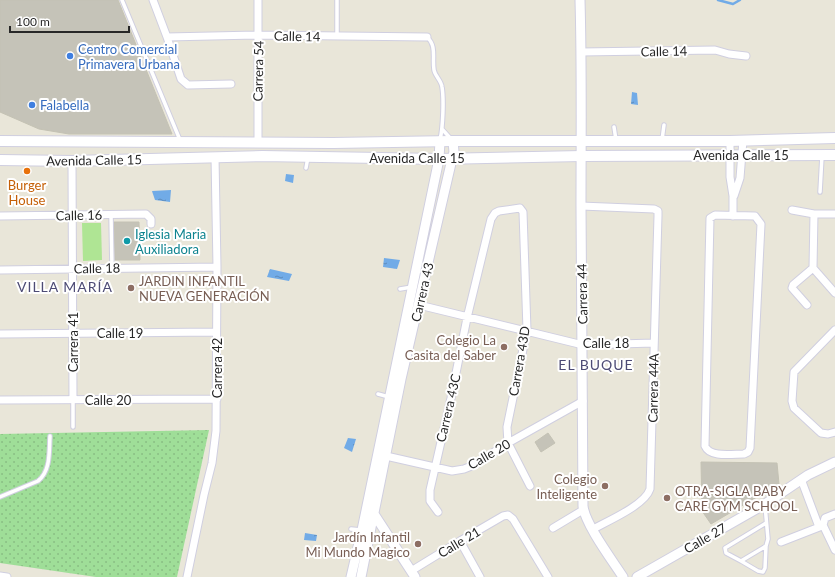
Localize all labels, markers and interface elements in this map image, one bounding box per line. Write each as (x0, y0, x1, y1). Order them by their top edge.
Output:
scale bar (10, 8, 129, 34)
text: 100 m (16, 14, 50, 29)
street label: Calle 14 (274, 28, 321, 44)
street label: Carrera 54 (249, 40, 267, 101)
place label: Centro Comercial Primavera Urbana (78, 41, 180, 72)
street label: Calle 14 (641, 43, 688, 59)
marker: Centro Comercial Primavera Urbana (65, 51, 75, 61)
place label: Falabella (40, 97, 89, 113)
marker: Falabella (27, 100, 37, 110)
street label: Avenida Calle 15 (693, 147, 789, 163)
street label: Avenida Calle 15 (369, 150, 465, 166)
street label: Avenida Calle 15 (46, 151, 142, 169)
marker: Burger House (22, 166, 32, 176)
place label: Burger House (8, 177, 46, 208)
street label: Calle 16 (56, 207, 102, 223)
place label: Iglesia Maria Auxiliadora (135, 226, 206, 257)
marker: Iglesia Maria Auxiliadora (122, 236, 132, 246)
street label: Calle 18 (74, 260, 120, 276)
street label: Carrera 43 (407, 261, 437, 323)
street label: Carrera 44 (573, 263, 591, 324)
place label: JARDIN INFANTIL NUEVA GENERACIÓN (139, 273, 270, 304)
district label: VILLA MARÍA (17, 278, 113, 295)
marker: JARDIN INFANTIL NUEVA GENERACIÓN (126, 283, 136, 293)
street label: Carrera 41 (65, 312, 81, 372)
street label: Calle 19 (97, 325, 143, 341)
street label: Carrera 43D (505, 325, 533, 397)
place label: Colegio La Casita del Saber (405, 332, 496, 363)
street label: Calle 18 (583, 335, 629, 351)
street label: Carrera 42 (209, 338, 225, 398)
marker: Colegio La Casita del Saber (499, 342, 509, 352)
street label: Carrera 44A (644, 353, 662, 423)
district label: EL BUQUE (558, 356, 634, 373)
street label: Carrera 43C (432, 372, 464, 444)
street label: Calle 20 (85, 392, 132, 408)
street label: Calle 20 (465, 435, 514, 473)
place label: Colegio Inteligente (536, 471, 597, 502)
marker: Colegio Inteligente (600, 481, 610, 491)
place label: OTRA-SIGLA BABY CARE GYM SCHOOL (675, 483, 798, 514)
marker: OTRA-SIGLA BABY CARE GYM SCHOOL (662, 493, 672, 503)
street label: Calle 27 (681, 519, 730, 557)
street label: Calle 21 (435, 523, 483, 561)
place label: Jardín Infantil Mi Mundo Magico (305, 529, 410, 560)
marker: Jardín Infantil Mi Mundo Magico (413, 539, 423, 549)

